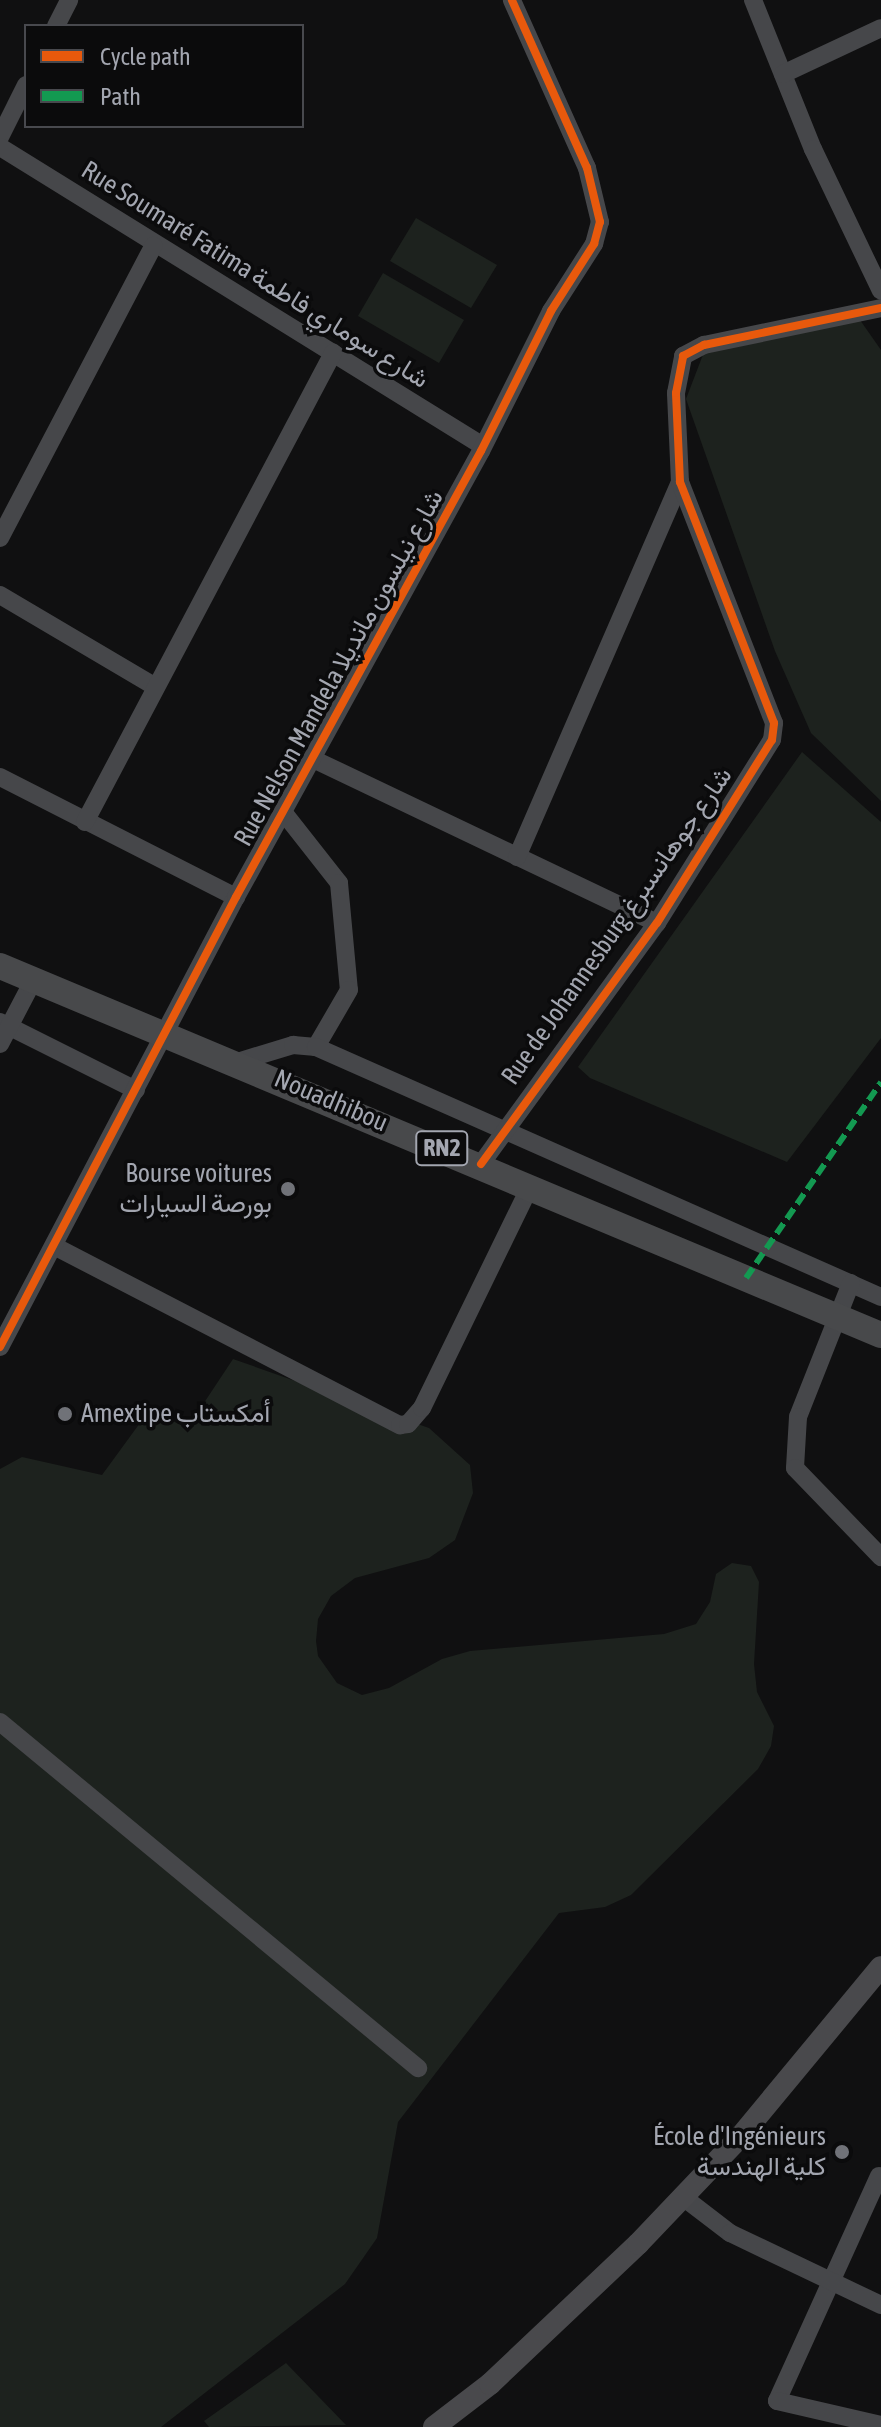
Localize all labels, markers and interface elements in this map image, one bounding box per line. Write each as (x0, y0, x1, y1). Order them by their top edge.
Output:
legend (24, 24, 304, 128)
text: Cycle path (100, 43, 191, 70)
text: Path (100, 83, 141, 110)
street label: Rue Soumaré Fatima شارع سوماري فاطمة (76, 155, 434, 395)
street label: Rue Nelson Mandela شارع نيلسون مانديلا (228, 484, 450, 852)
street label: Rue de Johannesburg شارع جوهانسبرغ (495, 761, 739, 1091)
street label: Nouadhibou (270, 1063, 392, 1139)
road number: RN2 (414, 1128, 470, 1168)
place label: Bourse voitures بورصة السيارات (120, 1158, 272, 1220)
marker: Bourse voitures بورصة السيارات (279, 1180, 297, 1198)
place label: Amextipe أمكستاب (81, 1398, 270, 1430)
marker: Amextipe أمكستاب (56, 1405, 74, 1423)
place label: École d'Ingénieurs كلية الهندسة (653, 2121, 826, 2182)
marker: École d'Ingénieurs كلية الهندسة (833, 2143, 851, 2161)

